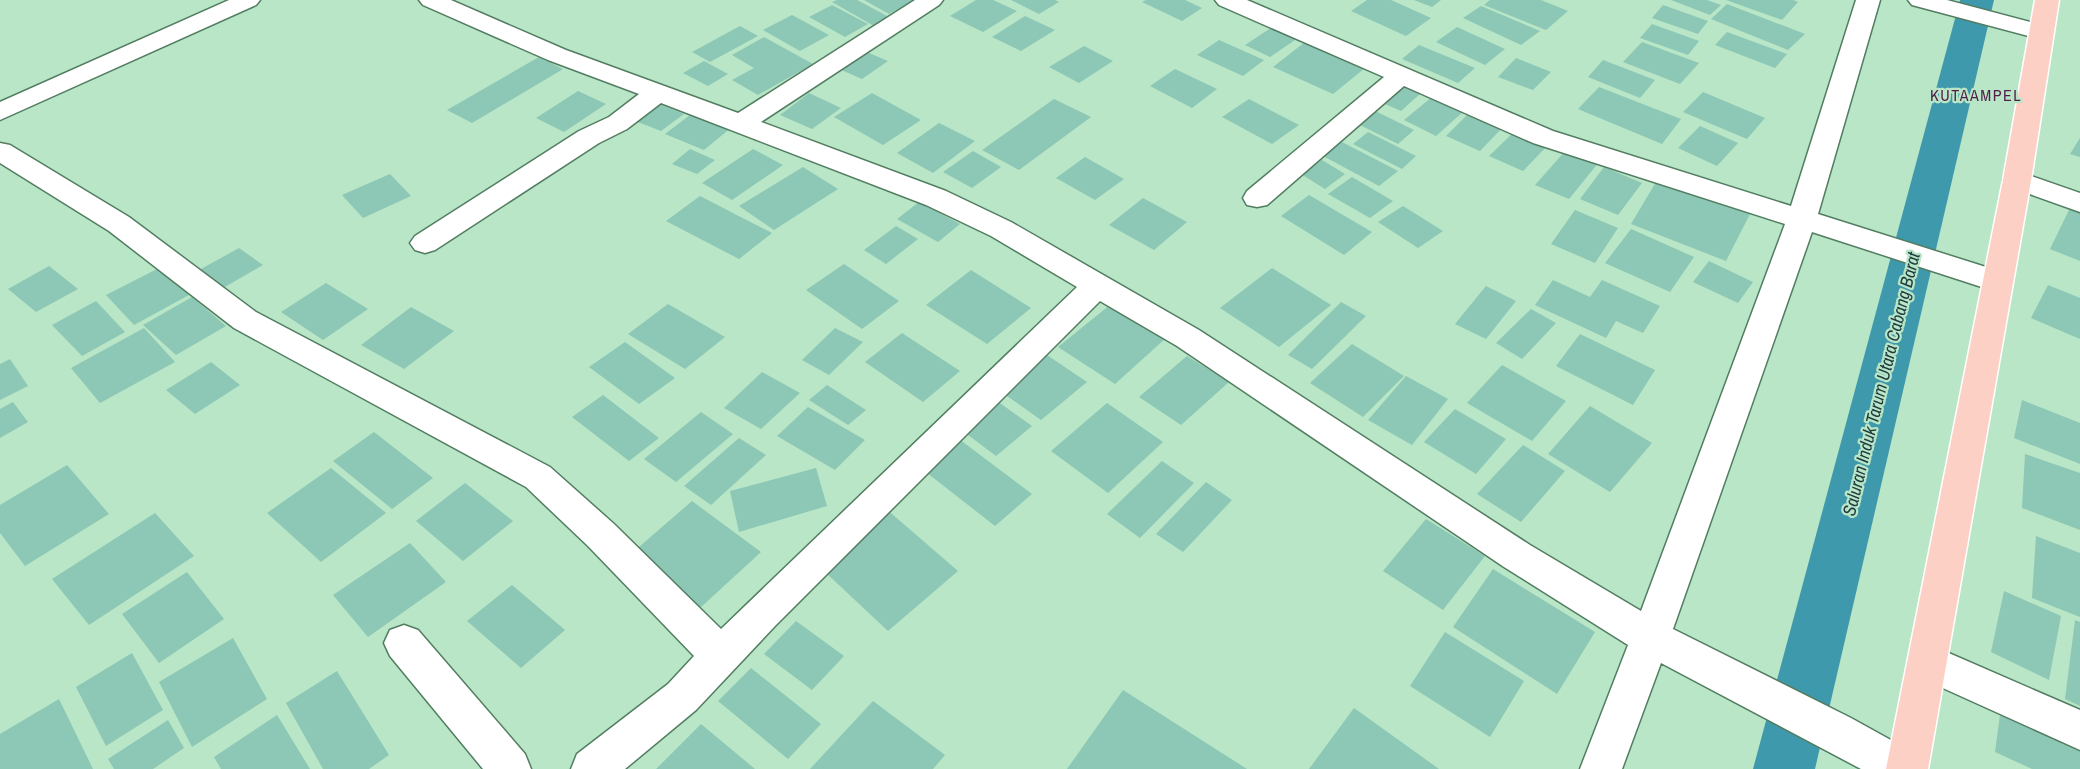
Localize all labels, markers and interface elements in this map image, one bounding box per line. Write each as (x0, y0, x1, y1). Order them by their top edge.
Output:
district label: KUTAAMPEL (1930, 84, 2022, 106)
water label: Saluran Induk Tarum Utara Cabang Barat (1836, 249, 1926, 518)

